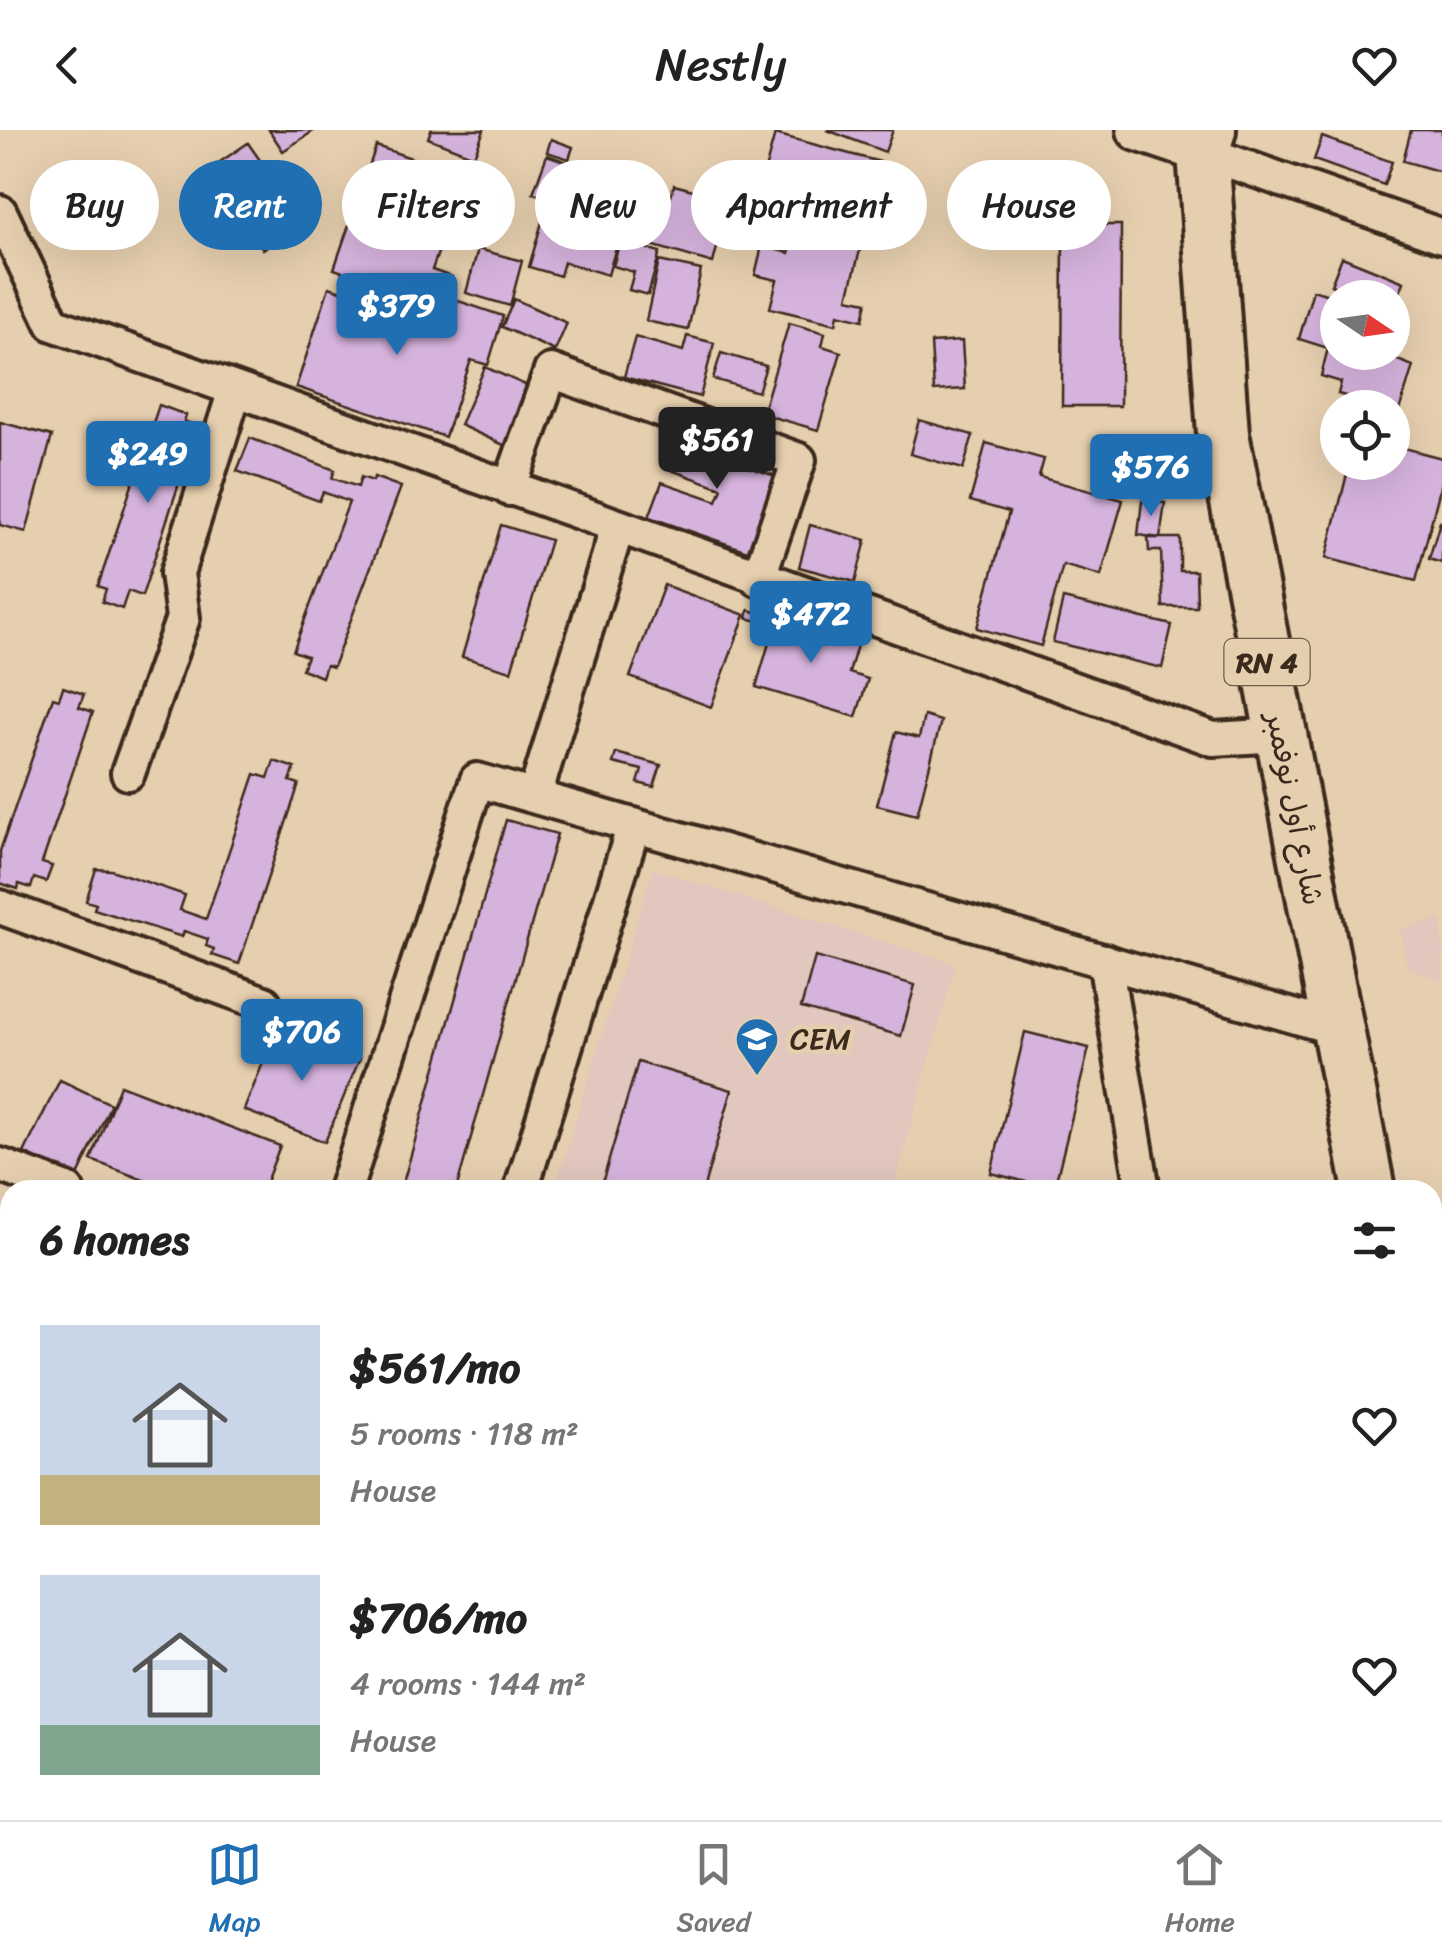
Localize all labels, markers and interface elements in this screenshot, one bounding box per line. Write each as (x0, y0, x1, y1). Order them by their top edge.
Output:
text: Nestly (656, 25, 786, 105)
icon: back (40, 38, 95, 93)
icon: heart (1347, 38, 1402, 93)
chip: Buy (30, 160, 159, 250)
chip: Rent (179, 160, 322, 250)
chip: Filters (342, 160, 515, 250)
chip: New (535, 160, 671, 250)
chip: Apartment (691, 160, 927, 250)
chip: House (947, 160, 1111, 250)
pin: $379 (338, 273, 456, 358)
text: $379 (358, 277, 436, 334)
north arrow (1320, 280, 1410, 370)
map controls (1320, 280, 1410, 480)
button: locate (1320, 390, 1410, 480)
pin: $561 (658, 407, 776, 492)
text: $561 (681, 411, 754, 468)
pin: $249 (89, 421, 207, 506)
text: $249 (108, 425, 188, 482)
pin: $576 (1092, 434, 1210, 519)
text: $576 (1112, 438, 1190, 495)
pin: $472 (752, 581, 870, 666)
text: $472 (772, 585, 850, 642)
road number: RN 4 (1224, 639, 1310, 685)
street label: شارع أول نوفمبر (1249, 705, 1340, 910)
pin: $706 (243, 999, 361, 1084)
text: $706 (263, 1003, 341, 1060)
place label: CEM (790, 1012, 851, 1066)
school or university icon: CEM (734, 1016, 780, 1077)
text: 6 homes (40, 1203, 189, 1277)
icon: filters (1347, 1213, 1402, 1268)
text: $561/mo (350, 1331, 520, 1405)
icon: home (120, 1365, 240, 1485)
icon: heart (1347, 1398, 1402, 1453)
text: 5 rooms · 118 m² (350, 1405, 579, 1462)
text: House (350, 1462, 436, 1519)
text: $706/mo (350, 1581, 527, 1655)
icon: home (120, 1615, 240, 1735)
icon: heart (1347, 1648, 1402, 1703)
text: 4 rooms · 144 m² (350, 1655, 586, 1712)
text: House (350, 1712, 436, 1769)
tab: Map (207, 1837, 262, 1946)
tab: Saved (677, 1837, 750, 1946)
tab: Home (1165, 1837, 1235, 1946)

